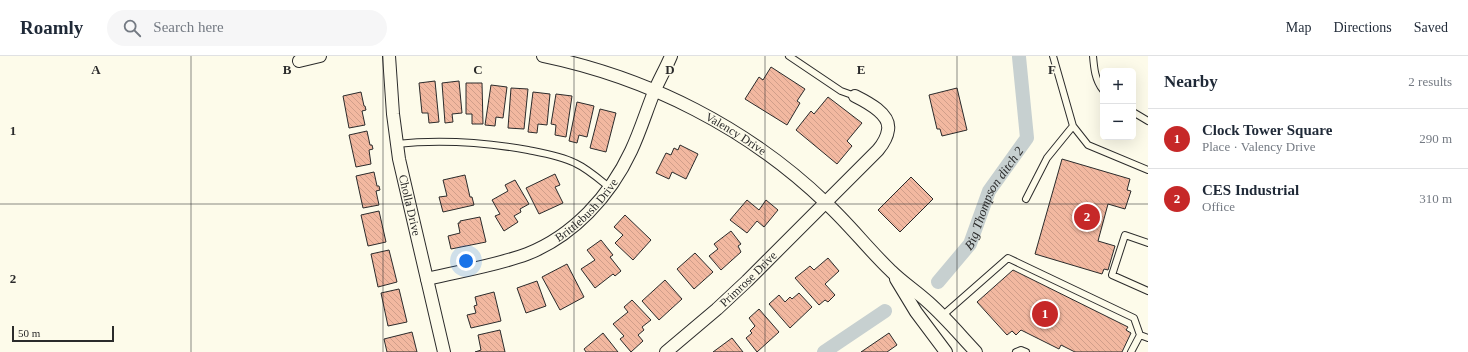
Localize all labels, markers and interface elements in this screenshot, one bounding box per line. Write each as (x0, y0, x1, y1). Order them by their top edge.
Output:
search box (107, 10, 387, 46)
text: Roamly (20, 17, 83, 38)
icon: search (121, 17, 143, 39)
text: Search here (153, 19, 224, 35)
text: Map (1286, 20, 1311, 35)
text: Directions (1333, 20, 1392, 35)
text: Saved (1414, 20, 1448, 35)
text: A (91, 62, 101, 77)
text: B (283, 62, 292, 77)
text: C (473, 62, 483, 77)
text: D (665, 62, 675, 77)
text: E (857, 62, 865, 77)
text: F (1048, 62, 1056, 77)
map controls (1100, 68, 1136, 140)
button: + (1100, 68, 1136, 104)
text: Nearby (1164, 72, 1218, 91)
text: 2 results (1408, 74, 1452, 89)
button: − (1100, 104, 1136, 140)
street label: Valency Drive (703, 110, 769, 158)
text: Clock Tower Square (1202, 122, 1332, 138)
text: 1 (10, 123, 16, 138)
text: 1 (1174, 131, 1180, 146)
text: 290 m (1419, 131, 1452, 146)
text: Place · Valency Drive (1202, 139, 1315, 154)
water label: Big Thompson ditch 2 (961, 143, 1027, 253)
street label: Cholla Drive (396, 173, 424, 237)
street label: Brittlebush Drive (552, 176, 621, 245)
text: CES Industrial (1202, 182, 1299, 198)
text: 2 (1174, 191, 1180, 206)
text: 310 m (1419, 191, 1452, 206)
text: Office (1202, 199, 1235, 214)
pin: 2 (1074, 202, 1100, 232)
street label: Primrose Drive (717, 248, 780, 310)
your location (456, 251, 476, 271)
text: 2 (10, 271, 16, 286)
pin: 1 (1032, 299, 1058, 329)
scale bar (12, 324, 114, 343)
text: 50 m (18, 327, 40, 339)

